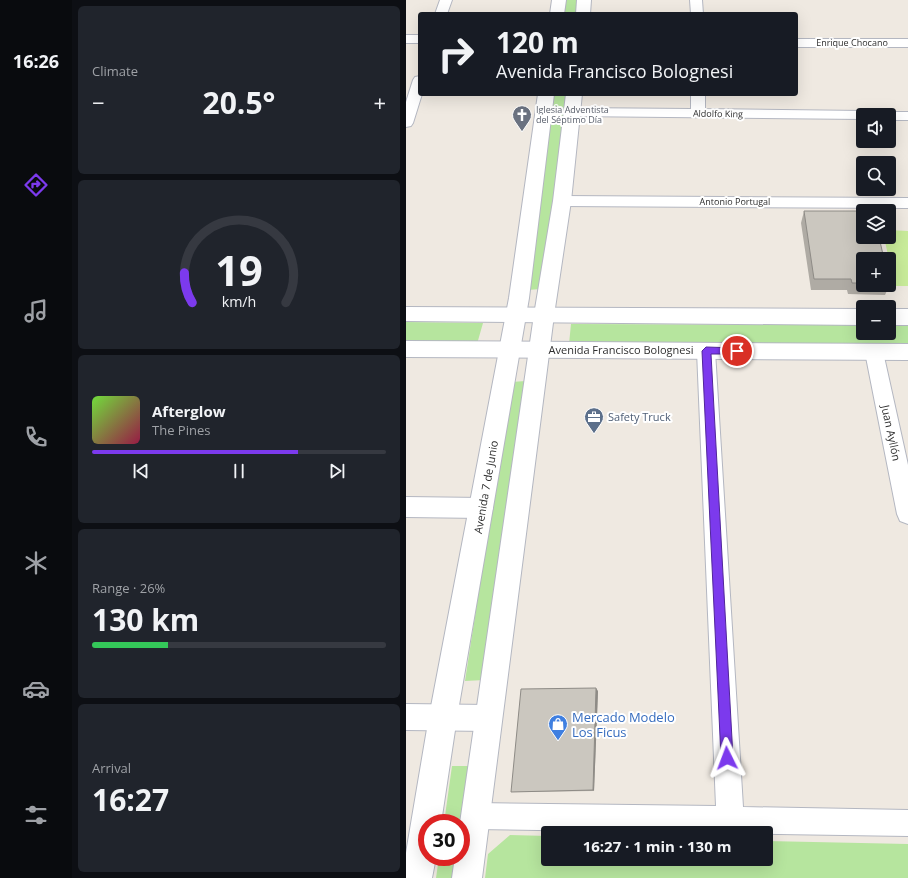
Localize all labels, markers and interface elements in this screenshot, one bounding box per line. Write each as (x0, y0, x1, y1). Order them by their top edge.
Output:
text: 120 m (496, 23, 579, 61)
icon: right (430, 28, 482, 80)
street label: Enrique Chocano (816, 36, 888, 49)
text: 16:26 (13, 49, 59, 73)
text: Avenida Francisco Bolognesi (496, 59, 733, 83)
text: Climate (92, 62, 138, 80)
text: 20.5° (203, 82, 275, 123)
text: − (92, 87, 105, 117)
text: + (373, 87, 386, 117)
place label: Iglesia Adventista del Séptimo Día (536, 103, 609, 126)
church icon: Iglesia Adventista del Séptimo Día (511, 104, 533, 132)
street label: Aldolfo King (693, 107, 743, 120)
map controls (856, 108, 896, 340)
button: sound (856, 108, 896, 148)
button: search (856, 156, 896, 196)
icon: directions (22, 171, 50, 199)
street label: Antonio Portugal (700, 195, 770, 208)
button: layers (856, 204, 896, 244)
text: 19 (215, 241, 263, 297)
button: + (856, 252, 896, 292)
text: km/h (222, 291, 256, 310)
icon: music (22, 297, 50, 325)
button: − (856, 300, 896, 340)
pin (720, 334, 754, 368)
icon: arrive (726, 340, 748, 362)
street label: Avenida Francisco Bolognesi (549, 342, 693, 357)
text: Afterglow (152, 401, 226, 421)
street label: Juan Ayllón (878, 403, 905, 462)
office icon: Safety Truck (583, 406, 605, 434)
place label: Safety Truck (608, 409, 671, 424)
text: The Pines (152, 421, 210, 439)
icon: phone (22, 423, 50, 451)
street label: Avenida 7 de Junio (470, 439, 501, 535)
icon: previous (130, 460, 152, 482)
icon: pause (228, 460, 250, 482)
icon: next (326, 460, 348, 482)
icon: climate (22, 549, 50, 577)
text: Range · 26% (92, 579, 165, 597)
text: 130 km (92, 599, 199, 640)
icon: car (22, 675, 50, 703)
place label: Mercado Modelo Los Ficus (572, 708, 675, 741)
shop icon: Mercado Modelo Los Ficus (547, 713, 569, 741)
position arrow (706, 737, 748, 779)
text: Arrival (92, 759, 131, 777)
text: 16:27 (92, 779, 169, 820)
icon: filters (22, 801, 50, 829)
speed limit sign: 30 (418, 814, 470, 866)
text: 16:27 · 1 min · 130 m (583, 836, 731, 856)

